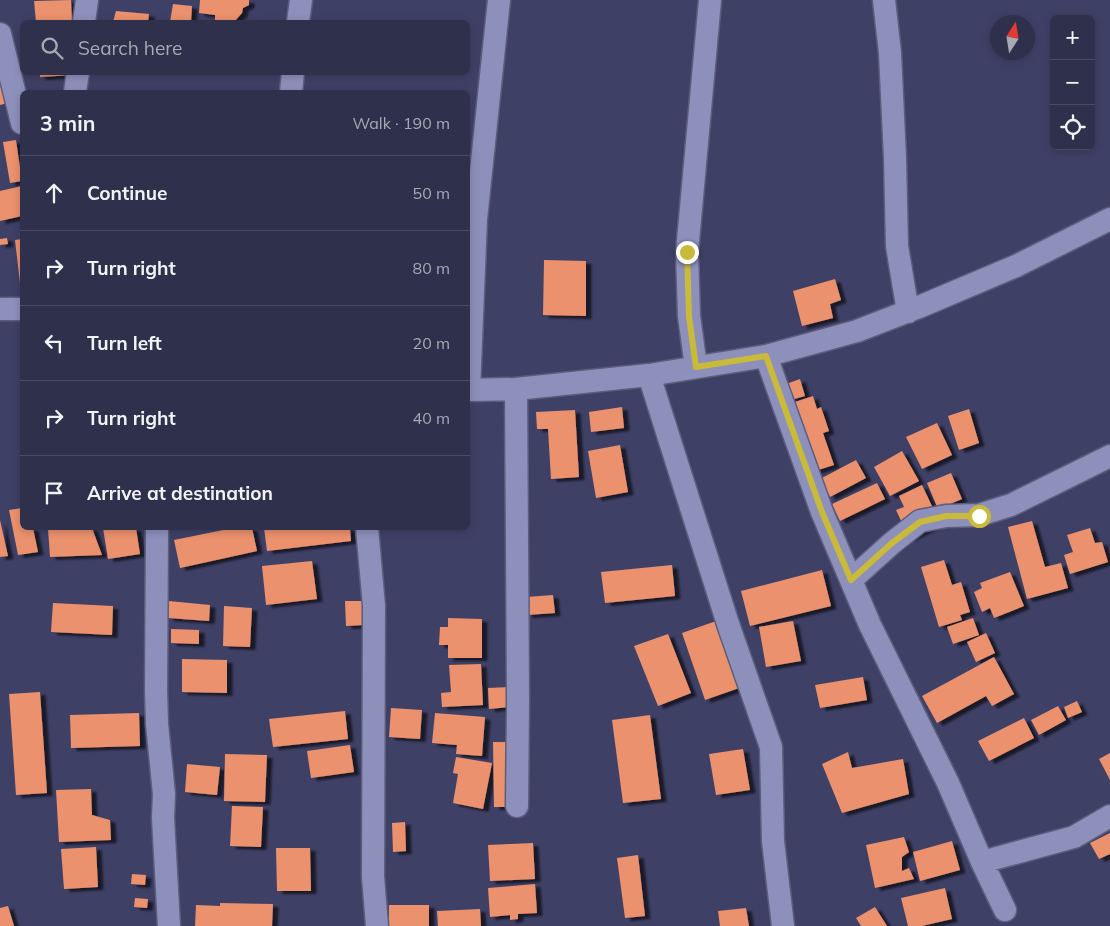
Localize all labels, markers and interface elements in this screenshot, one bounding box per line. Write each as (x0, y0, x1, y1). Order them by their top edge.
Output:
north arrow (990, 15, 1035, 60)
map controls (1050, 15, 1095, 150)
button: + (1050, 15, 1095, 60)
search box (20, 20, 470, 75)
icon: search (38, 34, 66, 62)
text: Search here (78, 36, 182, 60)
button: − (1050, 60, 1095, 105)
button: locate (1050, 105, 1095, 150)
text: 3 min (40, 110, 95, 136)
text: Walk · 190 m (352, 113, 450, 133)
icon: ahead (40, 179, 68, 207)
text: Continue (87, 181, 167, 205)
text: 50 m (413, 183, 450, 203)
route end (676, 241, 699, 264)
icon: right (40, 254, 68, 282)
text: Turn right (87, 256, 176, 280)
text: 80 m (413, 258, 450, 278)
icon: left (40, 329, 68, 357)
text: Turn left (87, 331, 162, 355)
text: 20 m (413, 333, 450, 353)
icon: right (40, 404, 68, 432)
text: Turn right (87, 406, 176, 430)
text: 40 m (413, 408, 450, 428)
icon: arrive (40, 479, 68, 507)
text: Arrive at destination (87, 481, 273, 505)
route start (968, 505, 991, 528)

